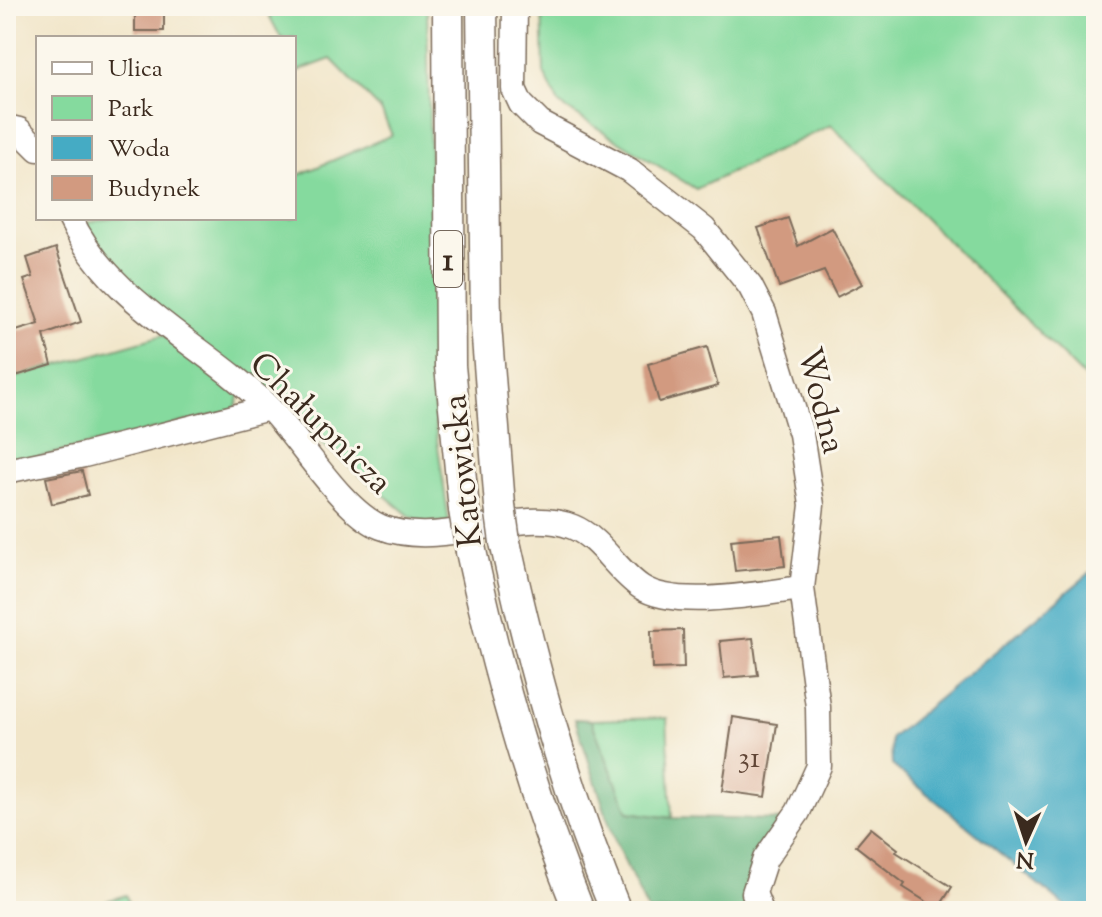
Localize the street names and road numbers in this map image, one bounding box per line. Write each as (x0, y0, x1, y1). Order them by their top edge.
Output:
road number: 1 (434, 231, 462, 287)
street label: Chałupnicza (237, 342, 402, 507)
street label: Wodna (783, 343, 856, 459)
street label: Katowicka (432, 392, 497, 550)

